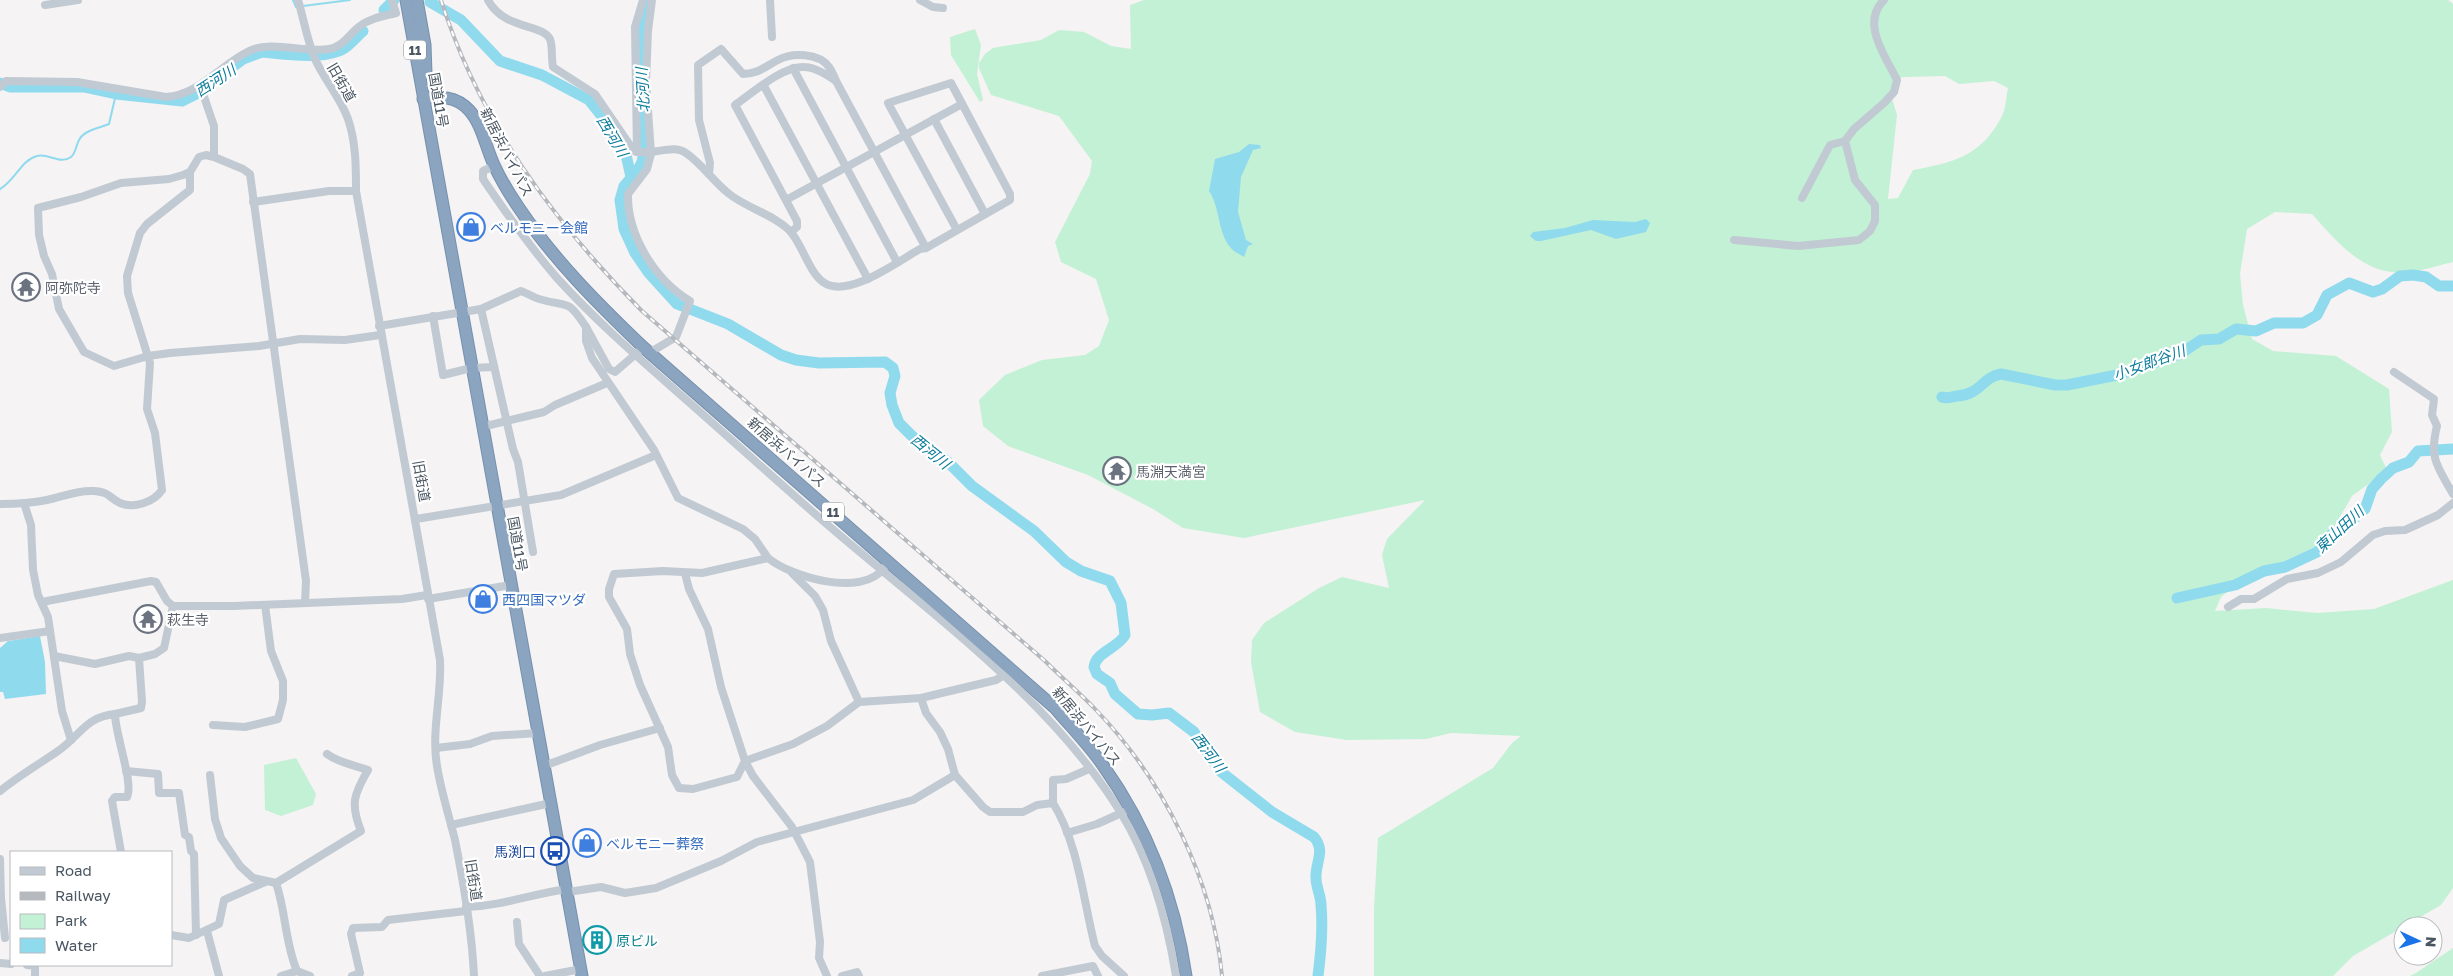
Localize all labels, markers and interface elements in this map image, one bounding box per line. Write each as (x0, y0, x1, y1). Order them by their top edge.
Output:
road number: 11 (404, 40, 426, 60)
water label: 西河川 (191, 59, 240, 100)
street label: 旧街道 (324, 60, 360, 104)
water label: 北河川 (632, 65, 652, 113)
street label: 国道11号 (426, 71, 452, 129)
street label: 新居浜バイパス (477, 105, 537, 199)
water label: 西河川 (594, 112, 633, 162)
shop icon: ベルモニー会館 (456, 212, 486, 242)
place label: ベルモニー会館 (490, 219, 588, 236)
temple icon: 阿弥陀寺 (11, 272, 41, 302)
place label: 阿弥陀寺 (45, 279, 101, 296)
water label: 小女郎谷川 (2111, 340, 2189, 383)
street label: 新居浜バイパス (745, 414, 829, 490)
water label: 西河川 (908, 430, 956, 473)
temple icon: 馬淵天満宮 (1102, 456, 1132, 486)
street label: 旧街道 (410, 459, 434, 503)
place label: 馬淵天満宮 (1136, 463, 1206, 480)
water label: 東山田川 (2311, 501, 2369, 556)
road number: 11 (822, 502, 844, 522)
street label: 国道11号 (505, 515, 531, 573)
shop icon: 西四国マツダ (468, 584, 498, 614)
place label: 西四国マツダ (502, 591, 586, 608)
temple icon: 萩生寺 (133, 604, 163, 634)
place label: 萩生寺 (167, 611, 209, 628)
street label: 新居浜バイパス (1049, 683, 1125, 769)
water label: 西河川 (1188, 729, 1231, 777)
shop icon: ベルモニー葬祭 (572, 828, 602, 858)
place label: ベルモニー葬祭 (606, 835, 704, 852)
bus stop icon: 馬渕口 (540, 836, 570, 866)
place label: 馬渕口 (494, 843, 536, 860)
legend (10, 851, 172, 966)
street label: 旧街道 (462, 858, 486, 902)
text: Road (55, 861, 92, 879)
text: Railway (55, 886, 111, 904)
text: Park (55, 911, 88, 929)
north arrow (2393, 916, 2443, 966)
building icon: 原ビル (582, 925, 612, 955)
place label: 原ビル (616, 932, 658, 949)
text: Water (55, 936, 98, 954)
text: N (2423, 936, 2440, 948)

